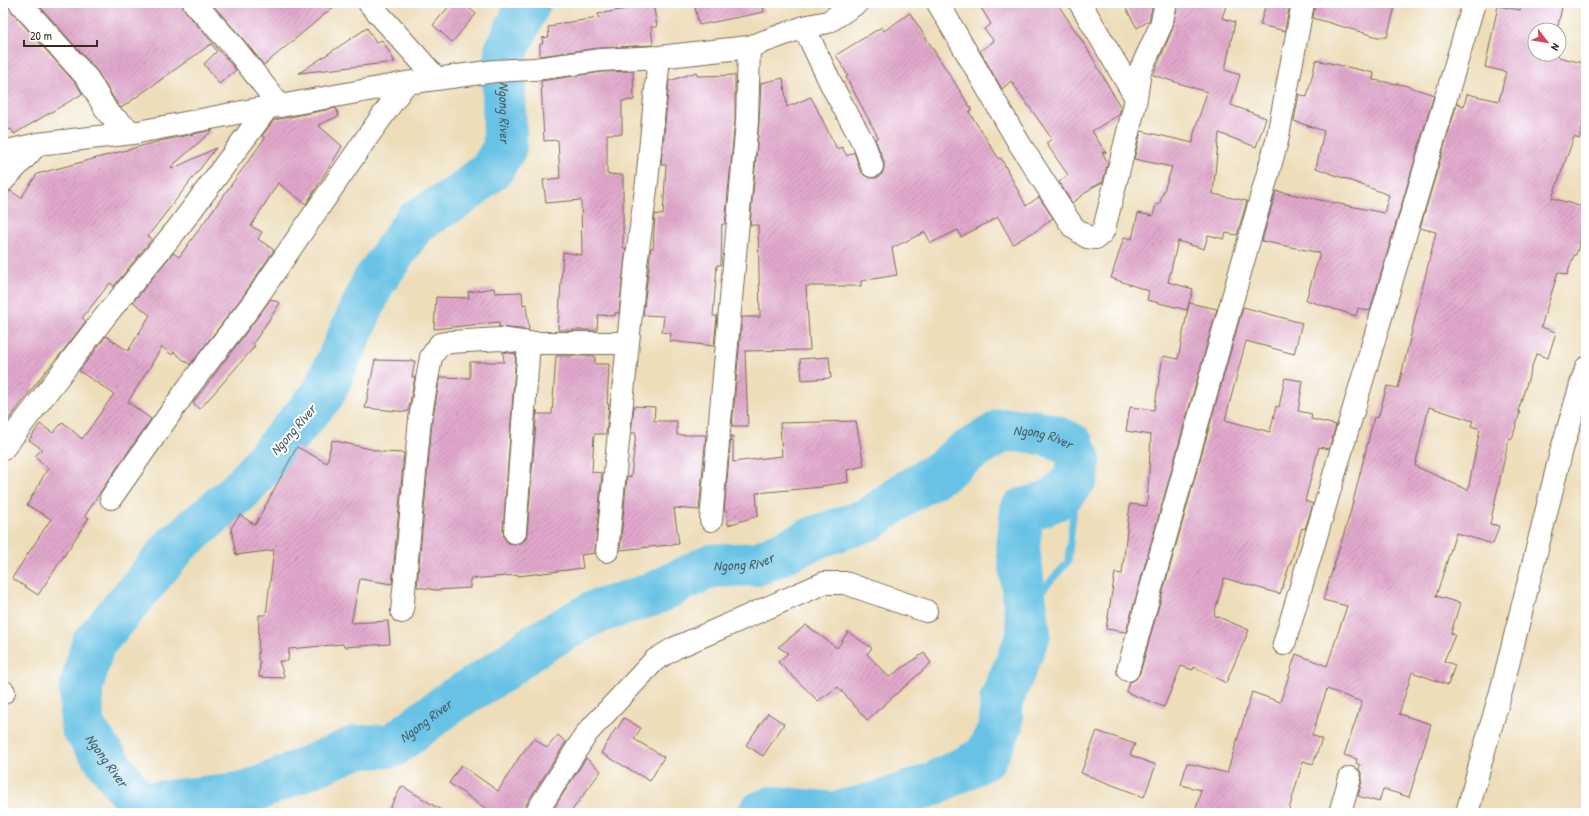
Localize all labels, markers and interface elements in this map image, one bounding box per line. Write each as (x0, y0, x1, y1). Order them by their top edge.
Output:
scale bar (24, 22, 97, 48)
north arrow (1527, 22, 1567, 62)
text: 20 m (30, 27, 52, 44)
text: N (1548, 41, 1563, 53)
water label: Ngong River (494, 82, 515, 145)
water label: Ngong River (265, 399, 322, 460)
water label: Ngong River (1013, 420, 1078, 454)
water label: Ngong River (713, 547, 778, 576)
water label: Ngong River (395, 693, 457, 746)
water label: Ngong River (82, 730, 134, 792)

